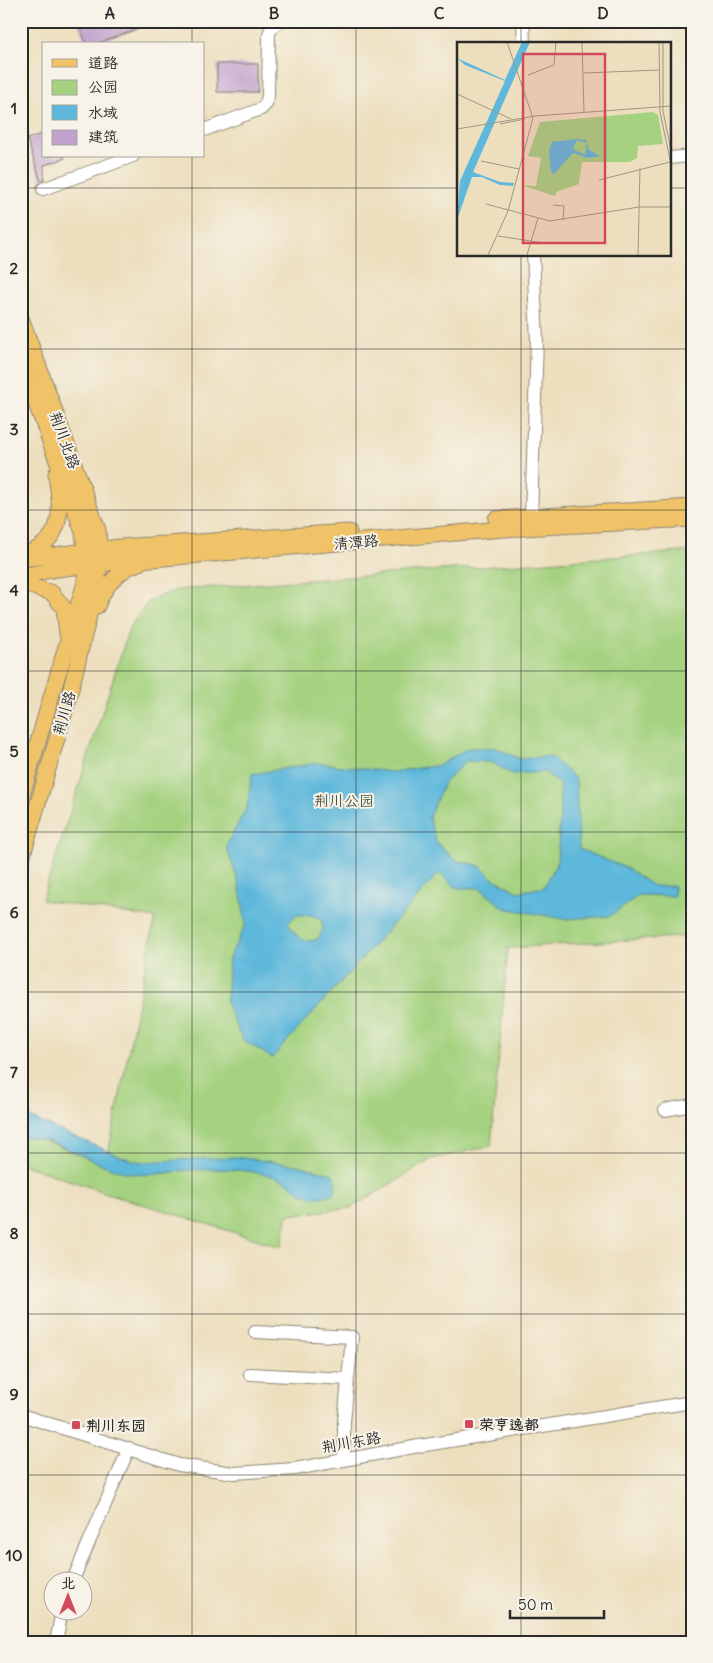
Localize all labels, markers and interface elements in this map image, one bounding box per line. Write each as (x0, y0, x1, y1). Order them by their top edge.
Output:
text: A (105, 3, 115, 23)
text: B (269, 3, 280, 23)
text: C (434, 3, 445, 23)
text: D (597, 3, 609, 23)
legend (42, 42, 205, 158)
inset map (457, 42, 670, 256)
text: 道路 (88, 53, 118, 72)
text: 公园 (88, 77, 118, 96)
text: 1 (11, 98, 17, 118)
text: 水域 (88, 103, 118, 122)
text: 建筑 (88, 127, 118, 146)
text: 2 (10, 258, 19, 278)
street label: 荆川北路 (46, 409, 84, 471)
text: 3 (9, 419, 19, 439)
street label: 清潭路 (333, 531, 379, 553)
text: 4 (9, 580, 19, 600)
street label: 荆川路 (49, 689, 79, 737)
text: 5 (9, 741, 19, 761)
park label: 荆川公园 (314, 791, 374, 810)
text: 6 (9, 902, 19, 922)
text: 7 (10, 1062, 18, 1082)
text: 8 (9, 1223, 19, 1243)
text: 9 (9, 1384, 19, 1404)
place label: 荣亨逸都 (479, 1415, 539, 1434)
place label: 荆川东园 (86, 1416, 146, 1435)
marker: 荣亨逸都 (463, 1418, 475, 1430)
marker: 荆川东园 (70, 1419, 82, 1431)
street label: 荆川东路 (320, 1427, 382, 1457)
text: 10 (6, 1545, 22, 1565)
north arrow (42, 1570, 92, 1620)
text: 北 (61, 1574, 75, 1592)
scale bar (510, 1588, 604, 1620)
text: 50 m (518, 1595, 553, 1614)

